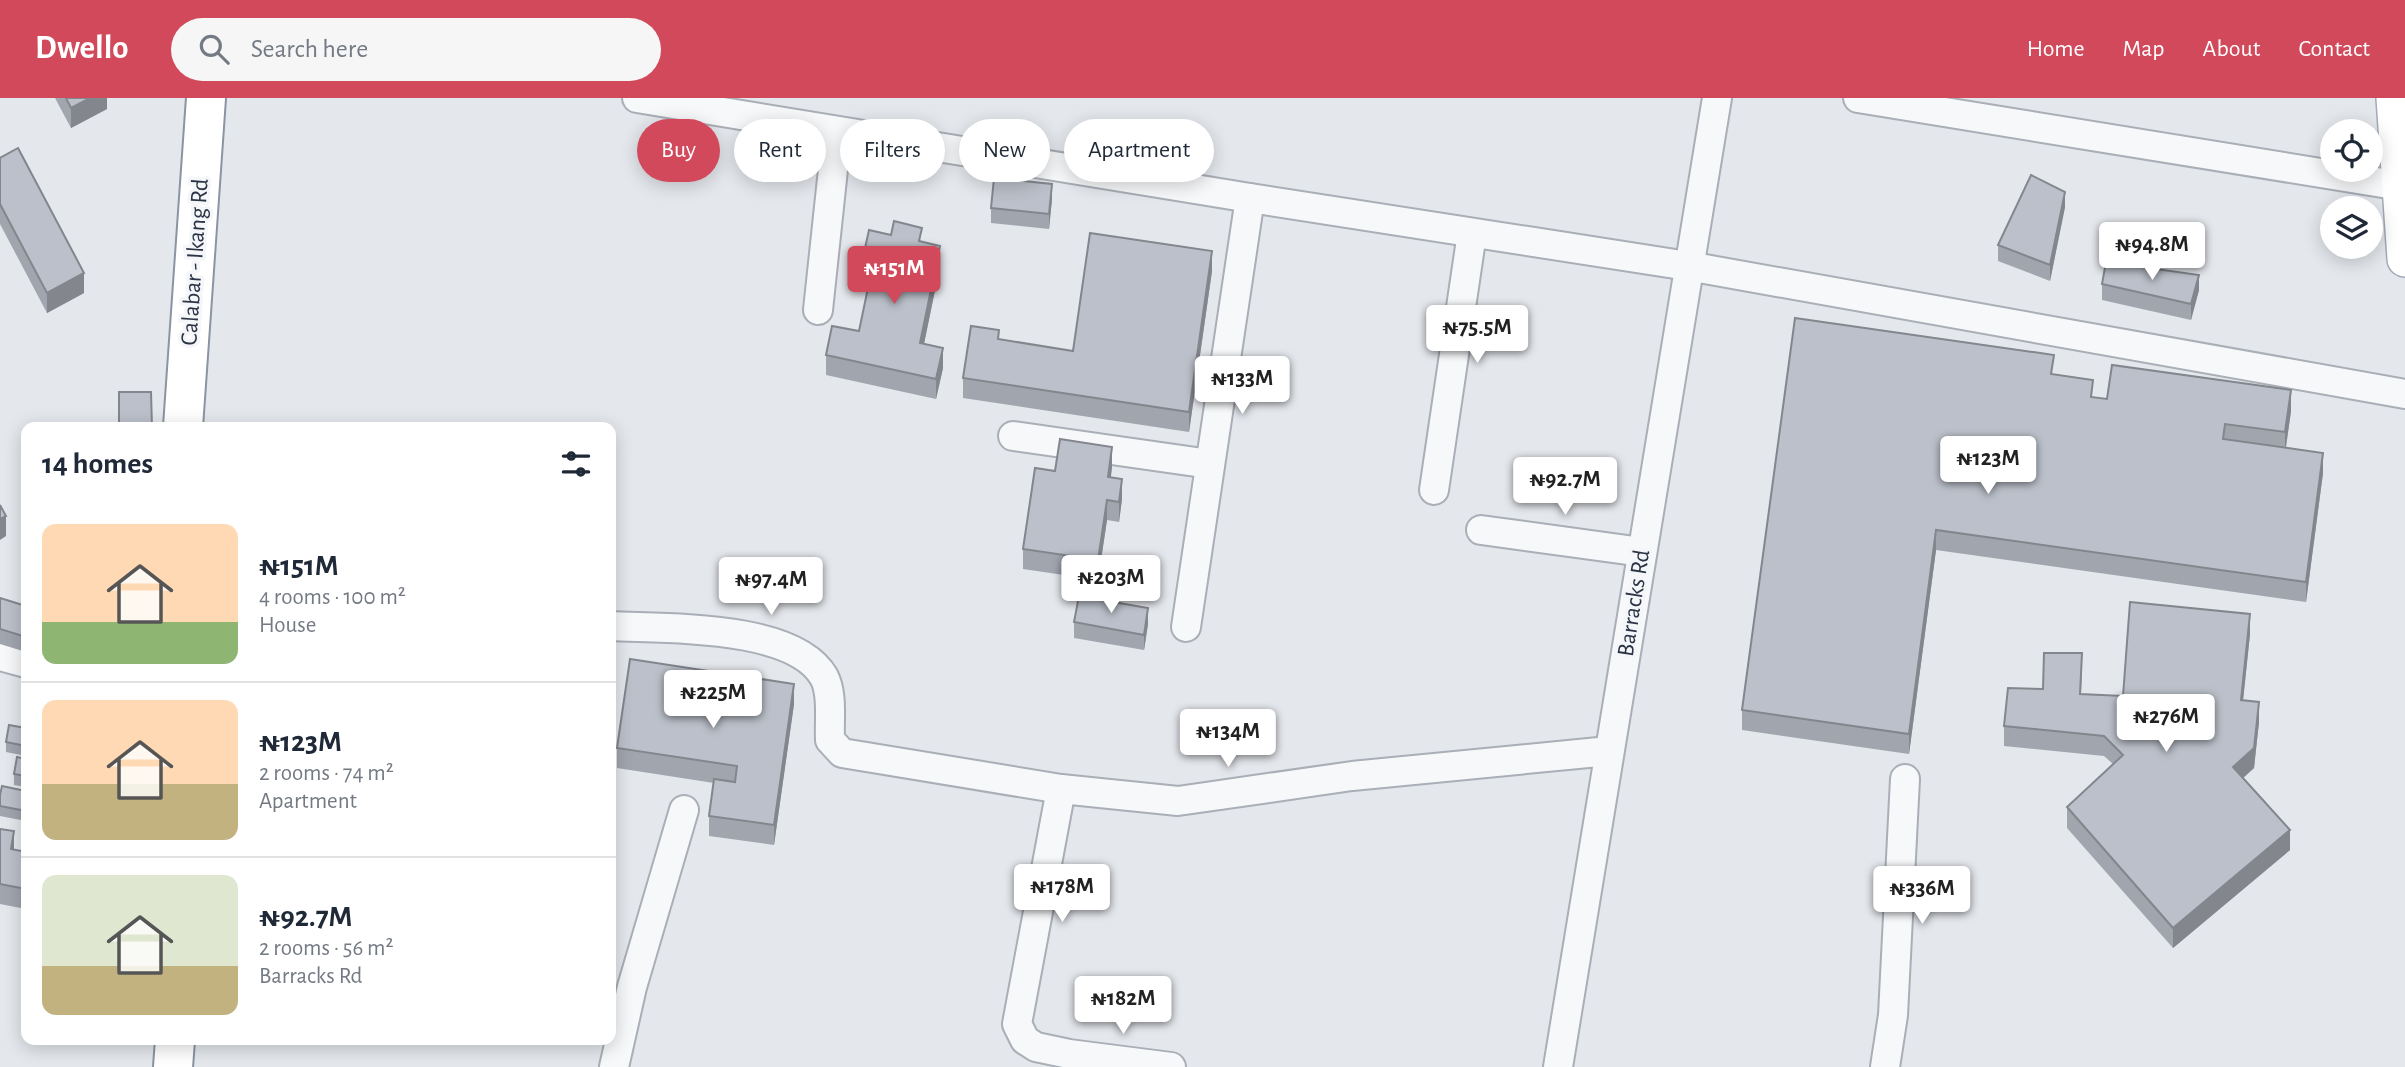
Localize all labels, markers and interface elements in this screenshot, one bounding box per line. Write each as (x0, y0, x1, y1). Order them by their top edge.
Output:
search box (171, 18, 661, 81)
icon: search (195, 30, 233, 68)
text: Dwello (35, 32, 129, 65)
text: Search here (251, 36, 368, 62)
text: Home (2027, 37, 2085, 61)
text: Map (2123, 37, 2165, 61)
text: About (2203, 37, 2260, 61)
text: Contact (2298, 37, 2370, 61)
chip: Buy (637, 119, 720, 182)
chip: Rent (734, 119, 826, 182)
chip: Filters (840, 119, 945, 182)
chip: New (959, 119, 1050, 182)
chip: Apartment (1064, 119, 1214, 182)
map controls (2320, 119, 2383, 259)
button: locate (2320, 119, 2383, 182)
street label: Calabar - Ikang Rd (177, 178, 213, 346)
button: layers (2320, 196, 2383, 259)
pin: ₦94.8M (2095, 222, 2209, 282)
text: ₦94.8M (2115, 233, 2189, 256)
pin: ₦151M (845, 246, 943, 306)
text: ₦151M (863, 257, 925, 280)
pin: ₦75.5M (1420, 306, 1534, 365)
text: ₦75.5M (1442, 316, 1512, 339)
pin: ₦133M (1193, 356, 1291, 416)
text: ₦133M (1211, 367, 1273, 390)
pin: ₦123M (1939, 436, 2037, 496)
icon: filters (557, 445, 595, 483)
text: ₦123M (1956, 447, 2020, 470)
text: 14 homes (42, 449, 153, 479)
pin: ₦92.7M (1508, 458, 1622, 517)
text: ₦92.7M (1529, 468, 1601, 491)
street label: Barracks Rd (1614, 548, 1654, 658)
text: ₦151M (259, 551, 339, 581)
icon: home (98, 552, 182, 636)
pin: ₦203M (1062, 556, 1160, 615)
pin: ₦97.4M (714, 558, 828, 617)
text: ₦203M (1077, 566, 1145, 589)
text: ₦97.4M (735, 568, 807, 591)
text: 4 rooms · 100 m² (259, 586, 406, 609)
text: House (259, 614, 316, 637)
pin: ₦225M (664, 670, 762, 730)
text: ₦225M (680, 681, 746, 704)
pin: ₦276M (2117, 694, 2215, 754)
text: ₦276M (2133, 705, 2199, 728)
pin: ₦134M (1179, 710, 1277, 769)
text: ₦134M (1196, 720, 1260, 743)
text: ₦123M (259, 727, 342, 757)
icon: home (98, 728, 182, 812)
text: 2 rooms · 74 m² (259, 762, 394, 785)
text: Apartment (259, 790, 357, 813)
pin: ₦178M (1013, 864, 1111, 924)
pin: ₦336M (1873, 866, 1971, 926)
text: ₦178M (1030, 875, 1094, 898)
text: ₦336M (1889, 877, 1955, 900)
text: ₦92.7M (259, 902, 353, 932)
icon: home (98, 903, 182, 987)
text: 2 rooms · 56 m² (259, 937, 393, 960)
text: Barracks Rd (259, 965, 362, 988)
pin: ₦182M (1074, 976, 1172, 1036)
text: ₦182M (1091, 987, 1156, 1010)

